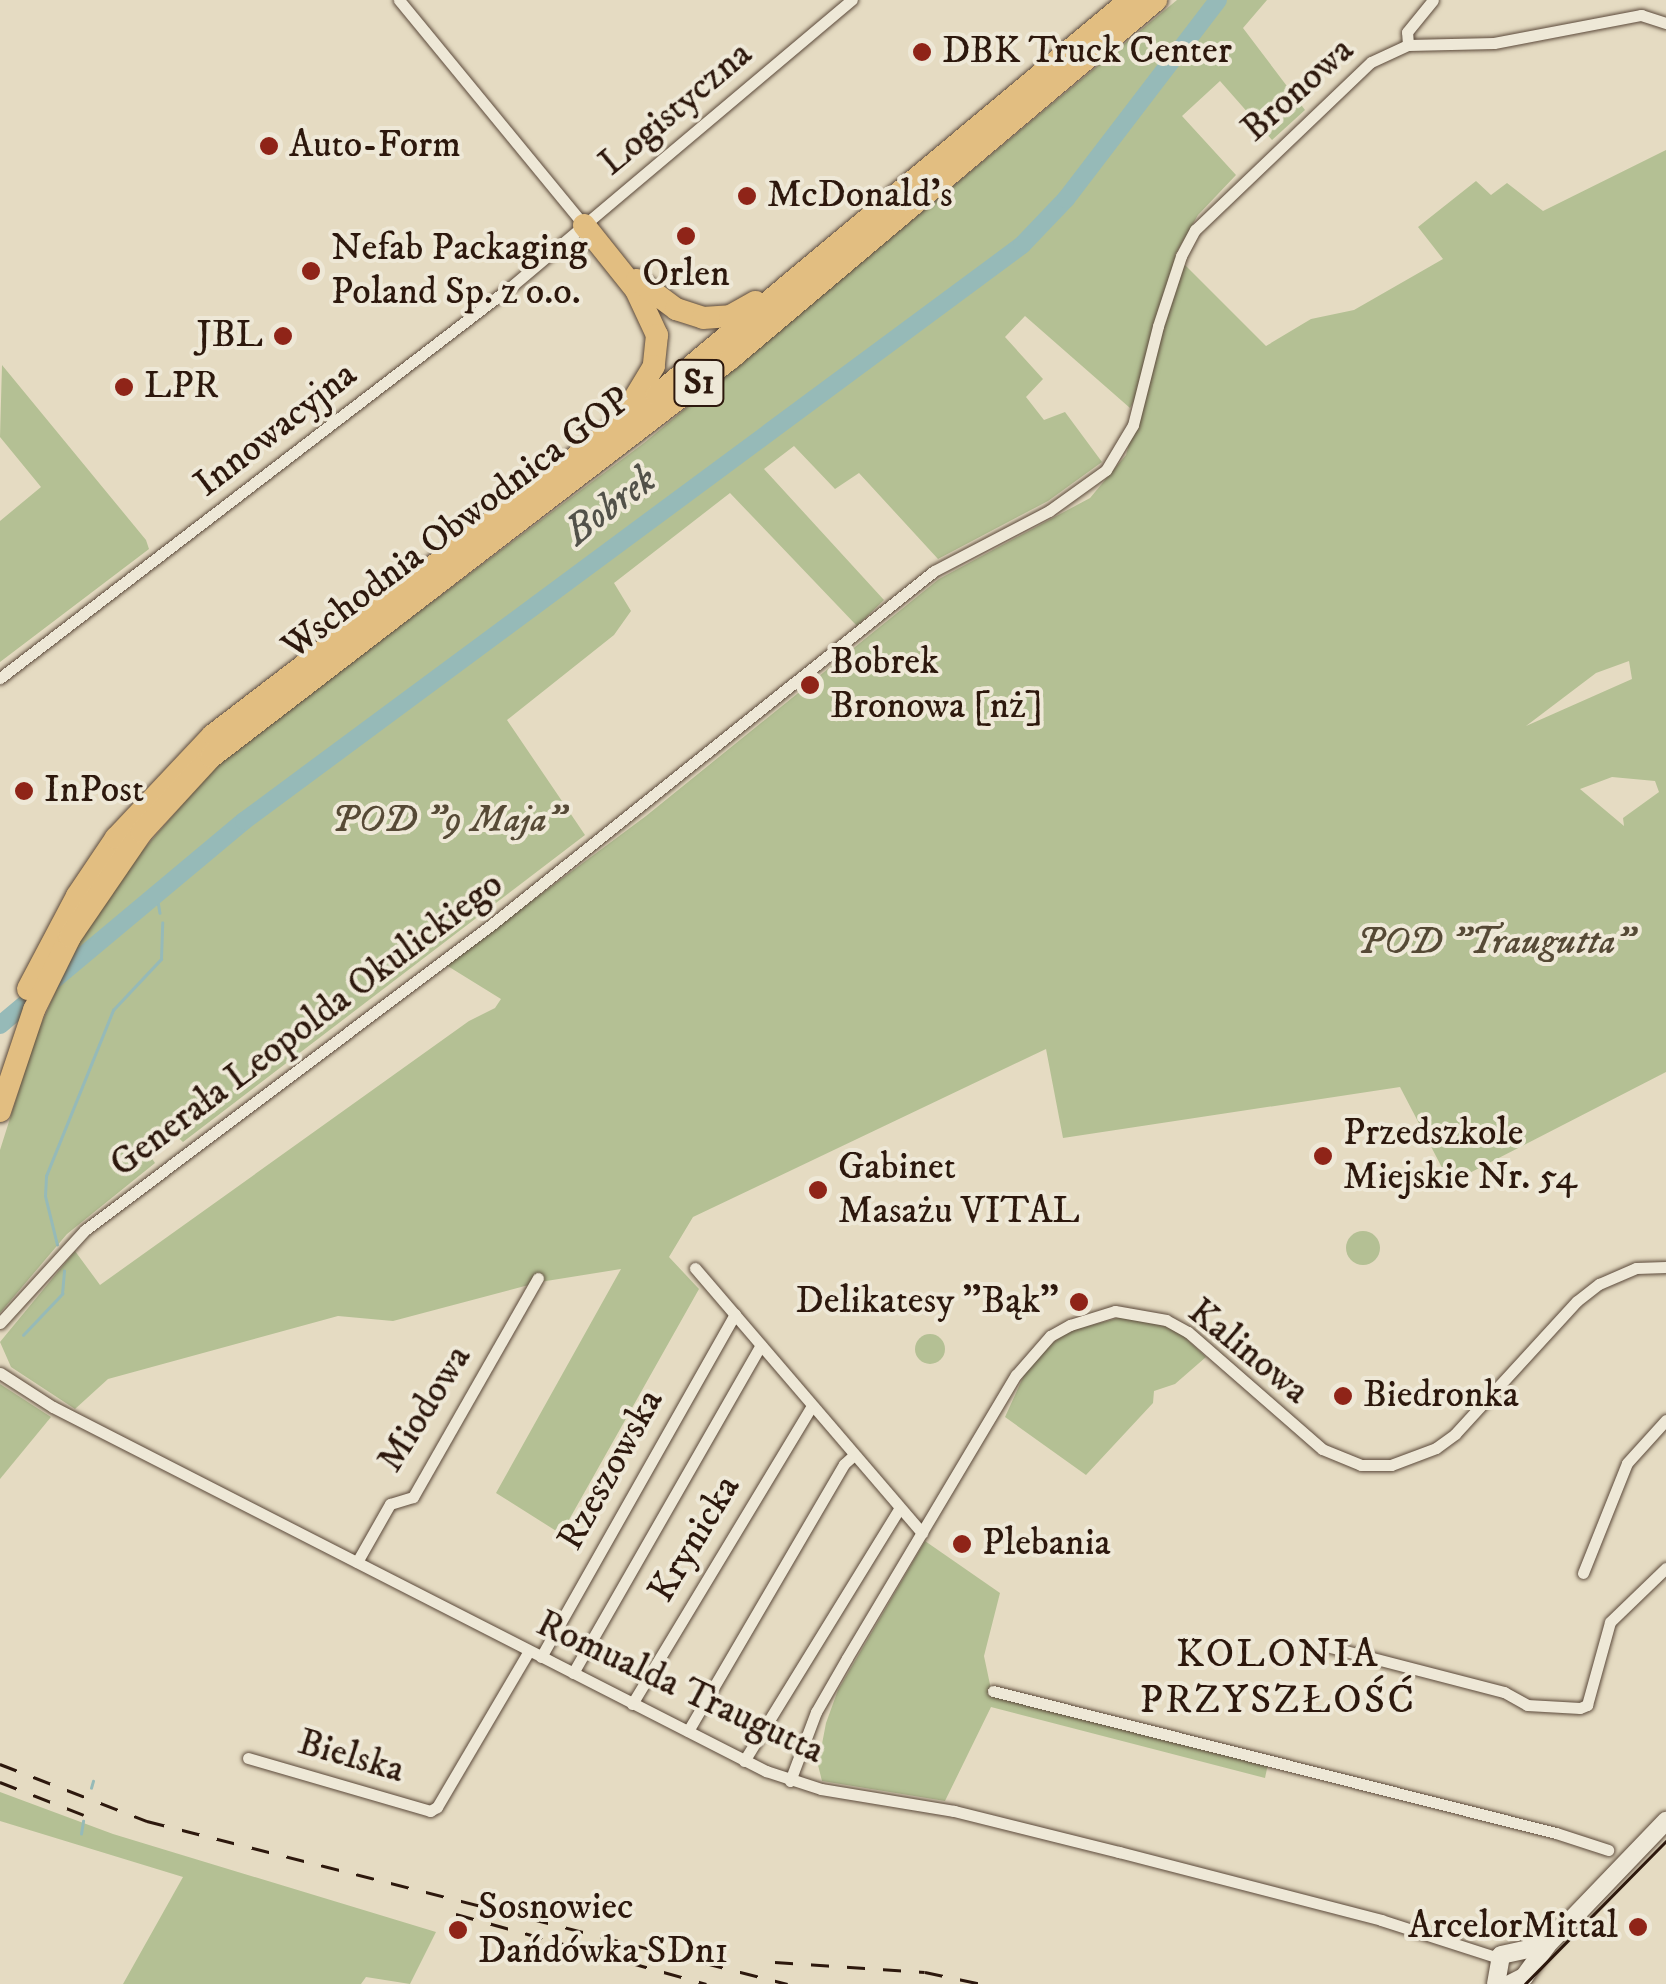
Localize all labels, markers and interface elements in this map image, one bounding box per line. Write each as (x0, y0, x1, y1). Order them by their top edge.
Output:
street label: Bronowa (1233, 28, 1363, 152)
place label: DBK Truck Center (942, 29, 1232, 75)
street label: Logistyczna (590, 32, 762, 186)
marker: DBK Truck Center (911, 41, 933, 63)
place label: Auto-Form (289, 123, 461, 169)
marker: Auto-Form (258, 135, 280, 157)
place label: McDonald's (767, 173, 953, 219)
marker: McDonald's (736, 185, 758, 207)
marker: Orlen (675, 225, 697, 247)
place label: Nefab Packaging Poland Sp. z o.o. (331, 226, 588, 316)
place label: Orlen (642, 252, 730, 298)
marker: Nefab Packaging Poland Sp. z o.o. (300, 260, 322, 282)
place label: JBL (196, 313, 263, 359)
marker: JBL (272, 325, 294, 347)
street label: Innowacyjna (186, 352, 366, 508)
road number: S1 (672, 353, 726, 413)
place label: LPR (144, 364, 219, 410)
marker: LPR (113, 376, 135, 398)
street label: Wschodnia Obwodnica GOP (274, 378, 640, 670)
water label: Bobrek (556, 456, 666, 556)
place label: Bobrek Bronowa [nż] (830, 640, 1043, 729)
marker: Bobrek Bronowa [nż] (799, 674, 821, 696)
place label: InPost (44, 768, 144, 814)
marker: InPost (13, 780, 35, 802)
park label: POD "9 Maja" (331, 798, 565, 844)
street label: Generała Leopolda Okulickiego (102, 862, 512, 1188)
park label: POD "Traugutta" (1357, 920, 1633, 966)
place label: Przedszkole Miejskie Nr. 54 (1343, 1111, 1577, 1200)
place label: Gabinet Masażu VITAL (838, 1145, 1080, 1234)
marker: Przedszkole Miejskie Nr. 54 (1312, 1145, 1334, 1167)
marker: Gabinet Masażu VITAL (807, 1179, 829, 1201)
place label: Delikatesy "Bąk" (795, 1279, 1059, 1325)
street label: Kalinowa (1178, 1289, 1318, 1415)
marker: Delikatesy "Bąk" (1068, 1291, 1090, 1313)
street label: Miodowa (368, 1337, 482, 1481)
place label: Biedronka (1363, 1373, 1519, 1419)
street label: Rzeszowska (548, 1382, 674, 1558)
marker: Biedronka (1332, 1385, 1354, 1407)
street label: Krynicka (639, 1467, 751, 1611)
place label: Plebania (982, 1521, 1111, 1567)
marker: Plebania (951, 1533, 973, 1555)
street label: Romualda Traugutta (529, 1601, 831, 1775)
district label: KOLONIA PRZYSZŁOŚĆ (1139, 1631, 1417, 1725)
street label: Bielska (293, 1720, 409, 1794)
place label: Sosnowiec Dańdówka SDn1 (478, 1885, 729, 1975)
place label: ArcelorMittal (1408, 1904, 1618, 1950)
marker: ArcelorMittal (1627, 1916, 1649, 1938)
marker: Sosnowiec Dańdówka SDn1 (447, 1919, 469, 1941)

